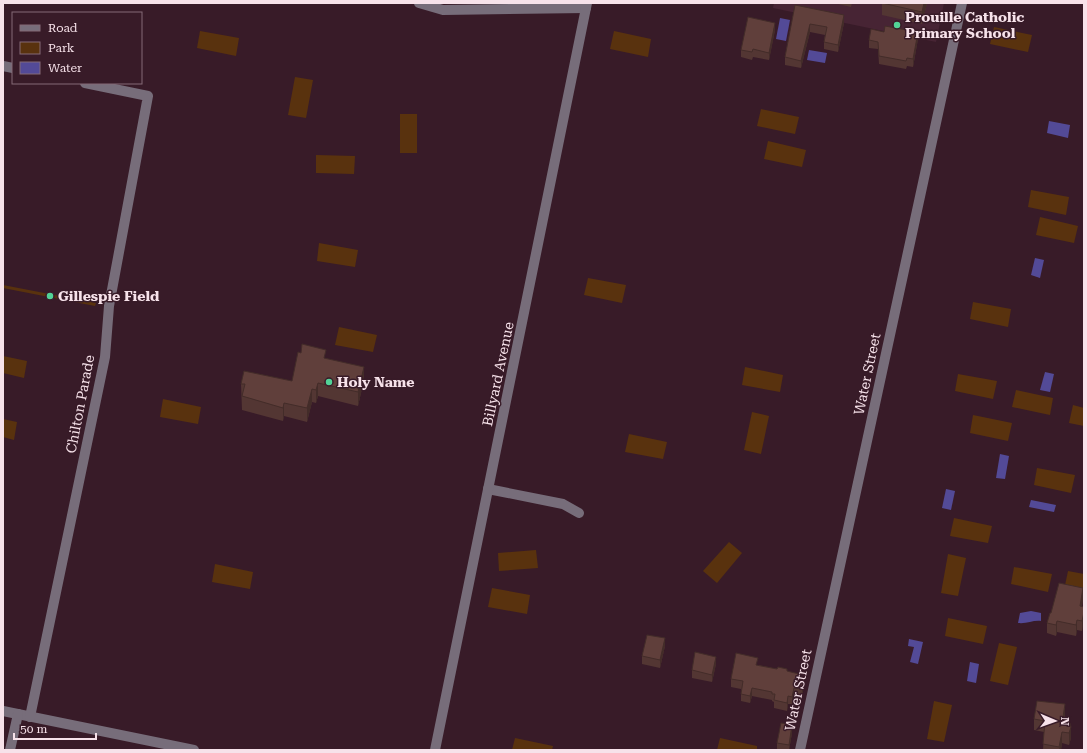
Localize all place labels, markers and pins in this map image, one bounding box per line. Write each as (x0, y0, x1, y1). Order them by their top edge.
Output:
place label: Prouille Catholic Primary School (905, 9, 1024, 41)
marker: Prouille Catholic Primary School (892, 20, 902, 30)
place label: Gillespie Field (58, 288, 160, 304)
marker: Gillespie Field (45, 291, 55, 301)
place label: Holy Name (337, 374, 415, 390)
marker: Holy Name (324, 377, 334, 387)

